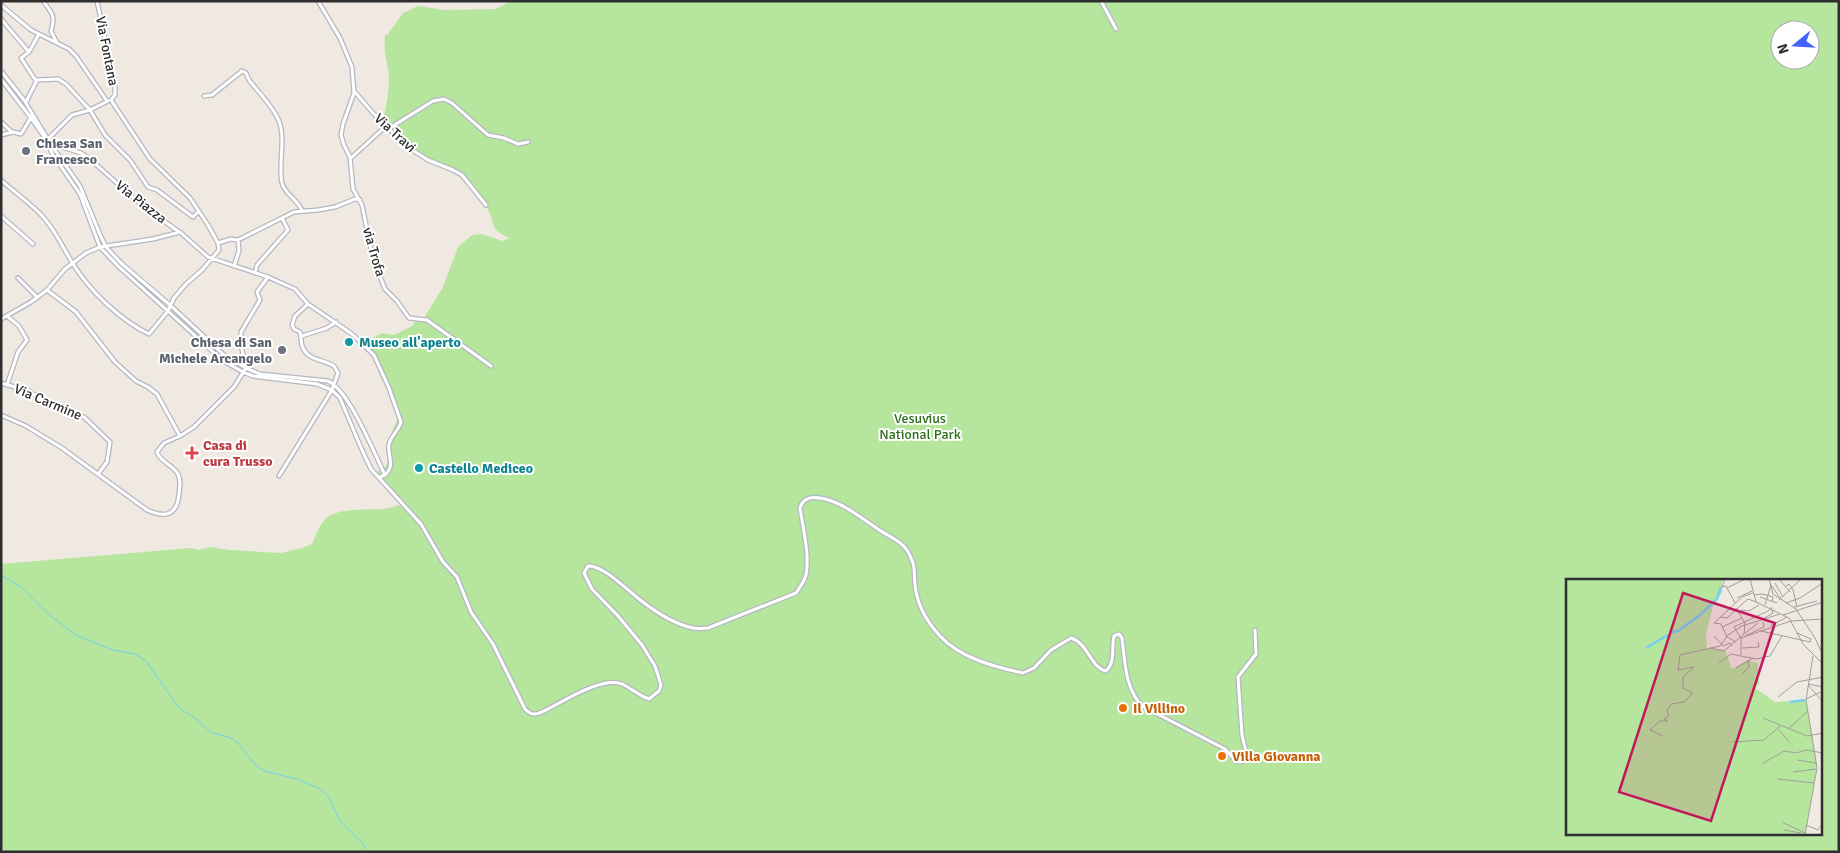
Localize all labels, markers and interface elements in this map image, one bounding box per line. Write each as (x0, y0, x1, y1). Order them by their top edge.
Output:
street label: Via Fontana (92, 15, 122, 87)
north arrow (1770, 20, 1820, 70)
text: N (1774, 42, 1793, 56)
street label: Via Travi (371, 110, 419, 156)
place label: Chiesa San Francesco (36, 135, 103, 168)
marker: Chiesa San Francesco (20, 145, 32, 157)
street label: Via Piazza (112, 177, 170, 227)
street label: via Trofa (359, 226, 389, 278)
place label: Chiesa di San Michele Arcangelo (159, 334, 272, 367)
place label: Museo all'aperto (359, 334, 461, 351)
marker: Museo all'aperto (343, 336, 355, 348)
marker: Chiesa di San Michele Arcangelo (276, 344, 288, 356)
street label: Via Carmine (11, 380, 85, 424)
park label: Vesuvius National Park (879, 410, 961, 443)
place label: Casa di cura Trusso (203, 437, 272, 470)
marker: Casa di cura Trusso (185, 446, 199, 460)
place label: Castello Mediceo (429, 460, 533, 477)
marker: Castello Mediceo (413, 462, 425, 474)
inset map (1566, 579, 1822, 836)
place label: Il Villino (1133, 700, 1185, 717)
marker: Il Villino (1117, 702, 1129, 714)
place label: Villa Giovanna (1232, 748, 1321, 765)
marker: Villa Giovanna (1216, 750, 1228, 762)

